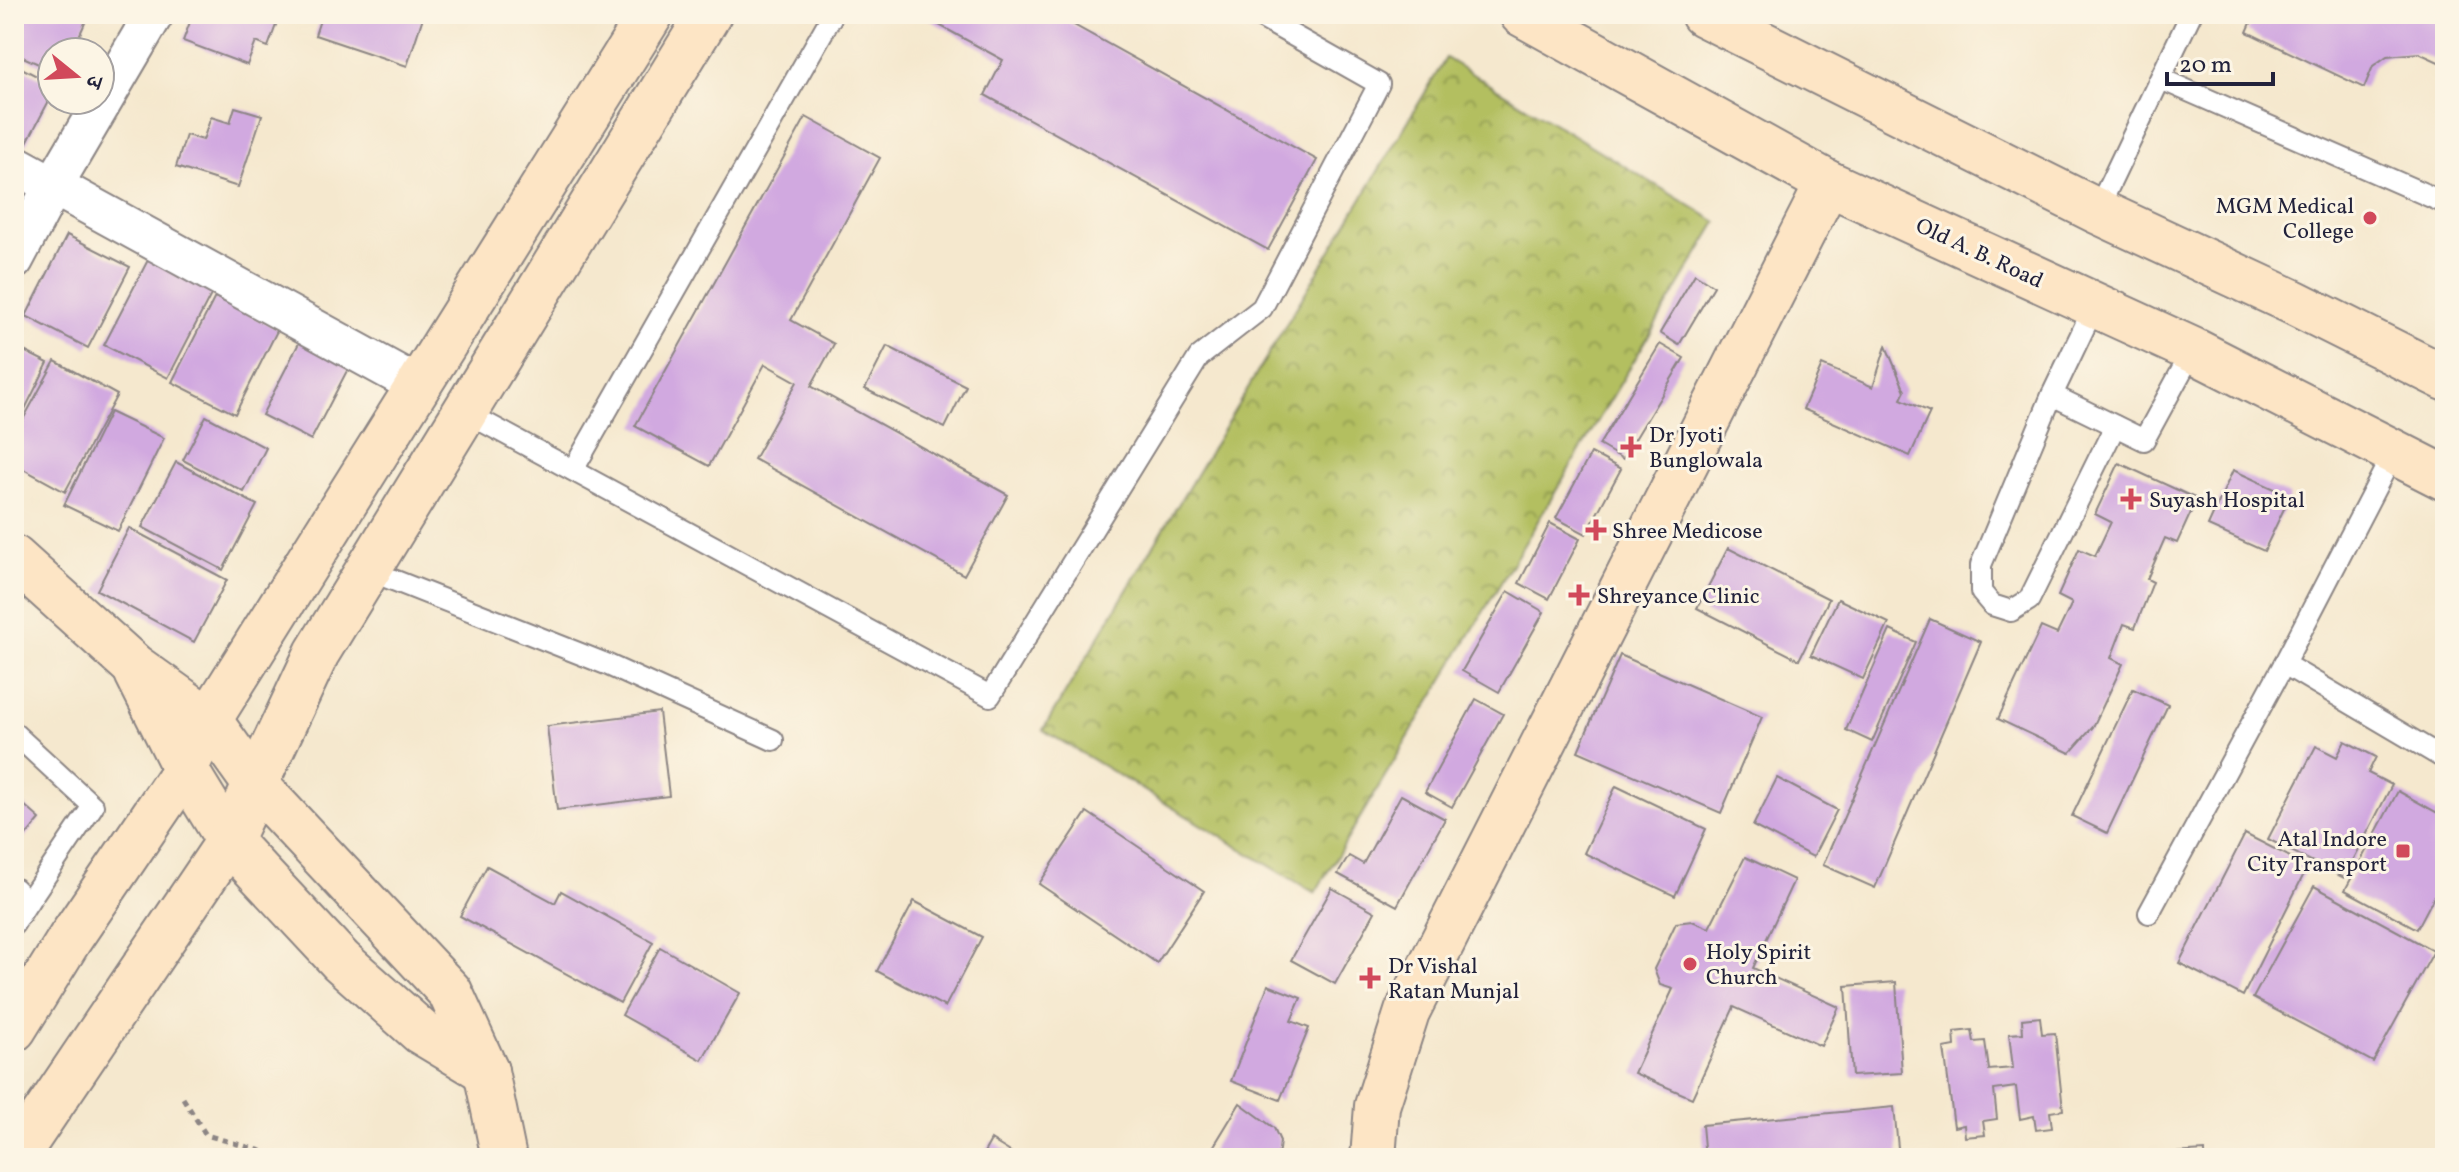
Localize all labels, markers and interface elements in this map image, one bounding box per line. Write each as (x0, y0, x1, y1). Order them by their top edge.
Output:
north arrow (36, 36, 116, 116)
scale bar (2167, 36, 2273, 86)
text: 20 m (2179, 49, 2232, 83)
text: उ (76, 69, 110, 93)
place label: MGM Medical College (2216, 192, 2354, 248)
marker: MGM Medical College (2361, 209, 2379, 227)
street label: Old A. B. Road (1910, 211, 2048, 297)
place label: Dr Jyoti Bunglowala (1649, 421, 1763, 477)
marker: Dr Jyoti Bunglowala (1620, 436, 1642, 458)
place label: Suyash Hospital (2149, 486, 2305, 517)
marker: Suyash Hospital (2120, 488, 2142, 510)
place label: Shree Medicose (1612, 517, 1763, 548)
marker: Shree Medicose (1587, 521, 1605, 539)
place label: Shreyance Clinic (1597, 582, 1760, 613)
marker: Shreyance Clinic (1568, 584, 1590, 606)
place label: Atal Indore City Transport (2247, 825, 2387, 881)
marker: Atal Indore City Transport (2394, 842, 2412, 860)
place label: Holy Spirit Church (1706, 938, 1811, 994)
place label: Dr Vishal Ratan Munjal (1388, 952, 1519, 1008)
marker: Holy Spirit Church (1681, 955, 1699, 973)
marker: Dr Vishal Ratan Munjal (1359, 967, 1381, 989)

